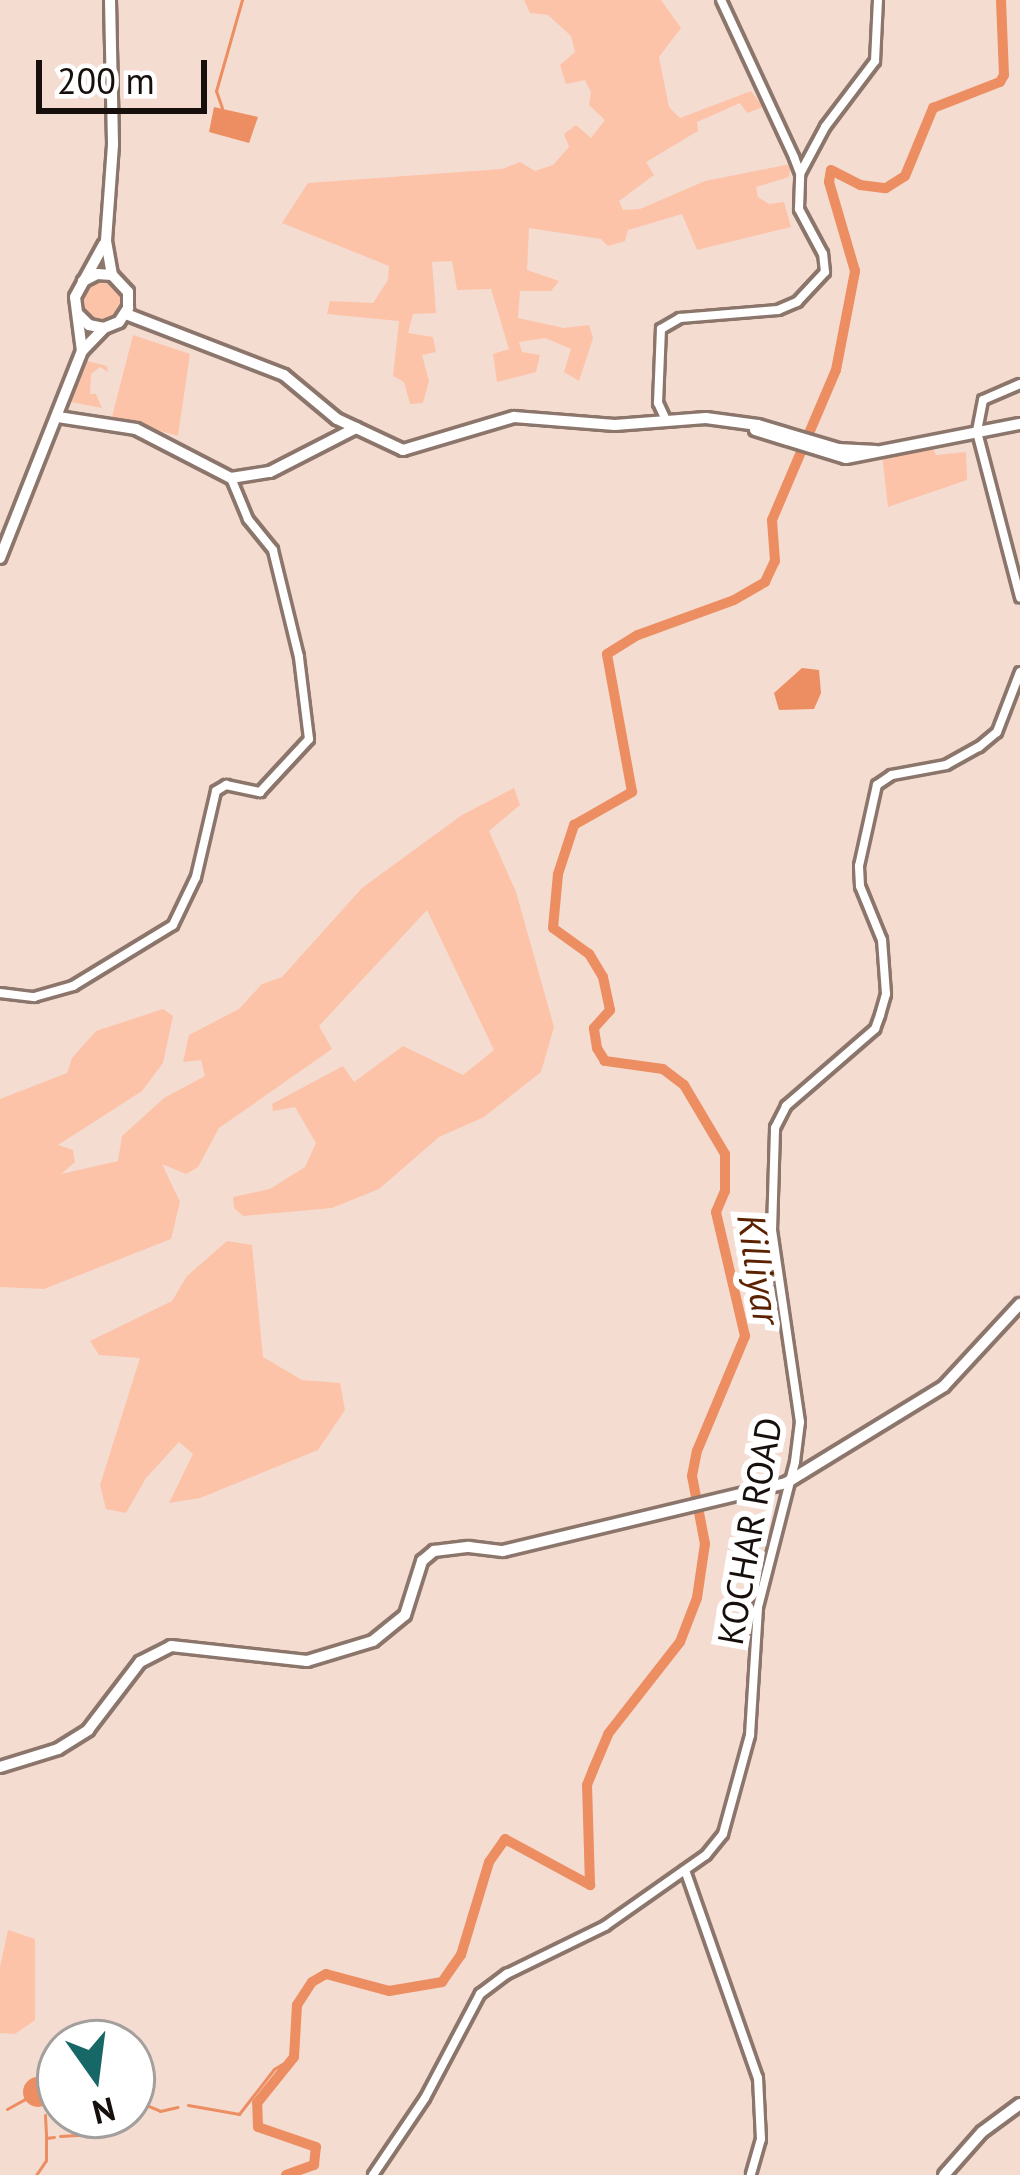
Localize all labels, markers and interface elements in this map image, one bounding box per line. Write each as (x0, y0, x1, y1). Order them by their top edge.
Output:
scale bar (42, 36, 213, 110)
text: 200 m (57, 57, 155, 104)
water label: Killiyar (727, 1211, 791, 1327)
street label: KOCHAR ROAD (708, 1414, 790, 1648)
north arrow (36, 2019, 156, 2139)
text: N (88, 2088, 120, 2135)

